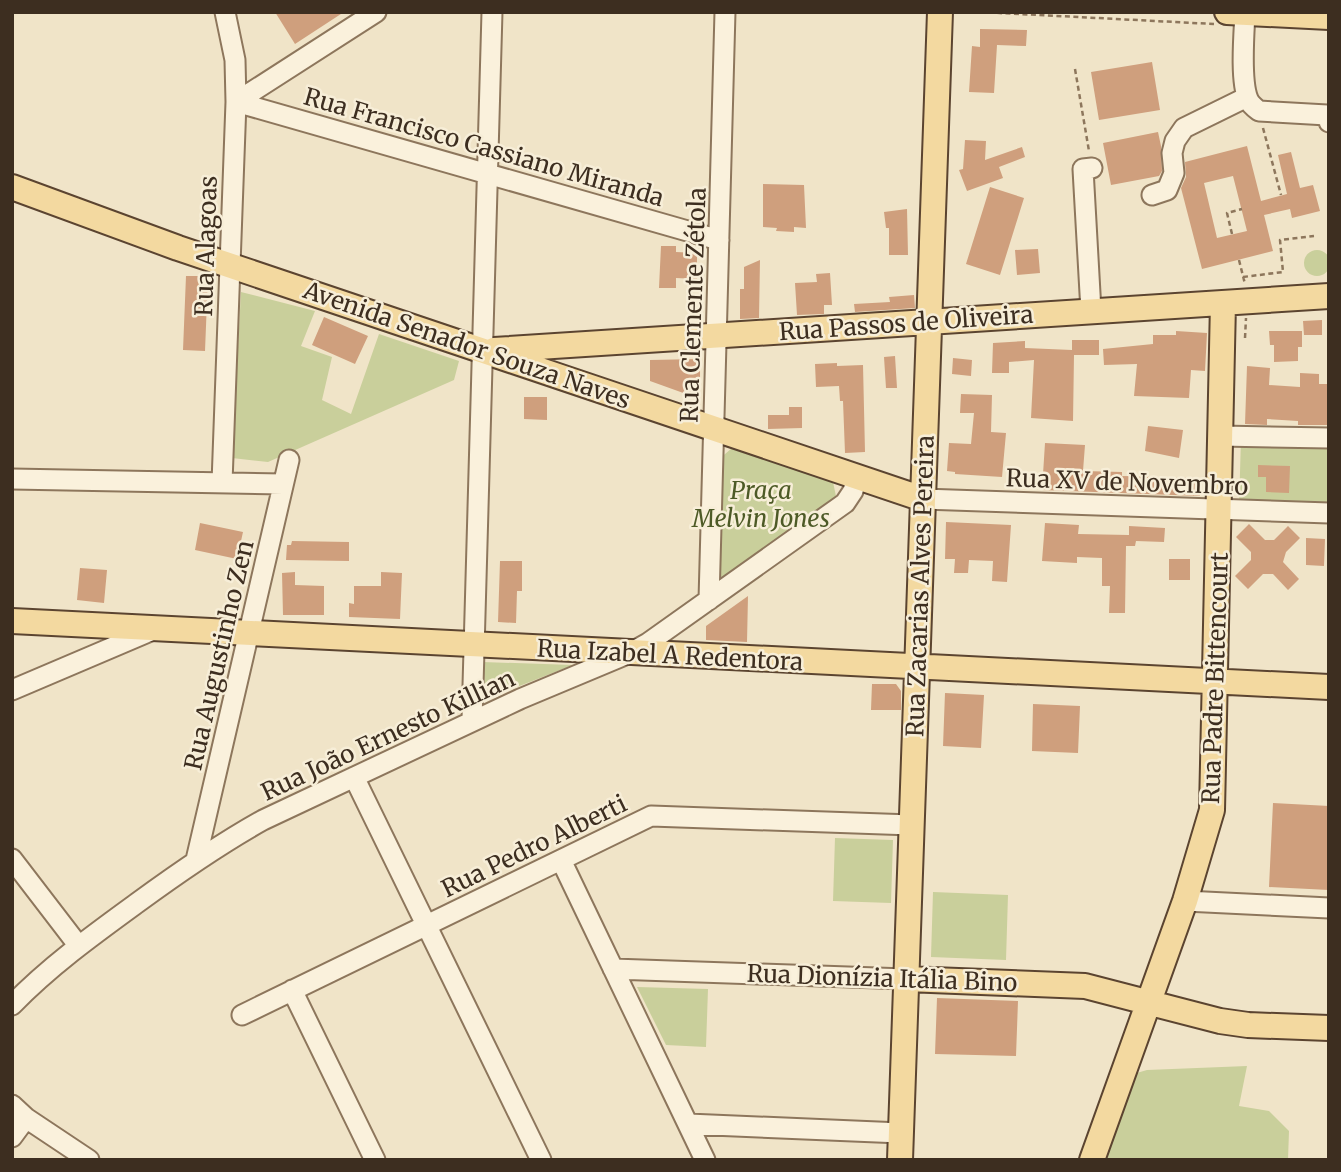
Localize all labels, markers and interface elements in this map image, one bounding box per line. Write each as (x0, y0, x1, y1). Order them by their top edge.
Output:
street label: Rua Francisco Cassiano Miranda (300, 81, 668, 213)
street label: Rua Alagoas (188, 175, 224, 317)
street label: Rua Clemente Zétola (673, 187, 713, 423)
street label: Avenida Senador Souza Naves (299, 274, 634, 416)
street label: Rua Passos de Oliveira (778, 299, 1034, 347)
street label: Rua Zacarias Alves Pereira (899, 434, 941, 738)
street label: Rua XV de Novembro (1005, 462, 1249, 502)
park label: Praça Melvin Jones (691, 475, 830, 534)
street label: Rua Augustinho Zen (177, 537, 261, 773)
street label: Rua Padre Bittencourt (1195, 551, 1235, 805)
street label: Rua Izabel A Redentora (536, 633, 804, 677)
street label: Rua João Ernesto Killian (256, 662, 520, 807)
street label: Rua Pedro Alberti (436, 788, 632, 904)
street label: Rua Dionízia Itália Bino (746, 958, 1018, 998)

